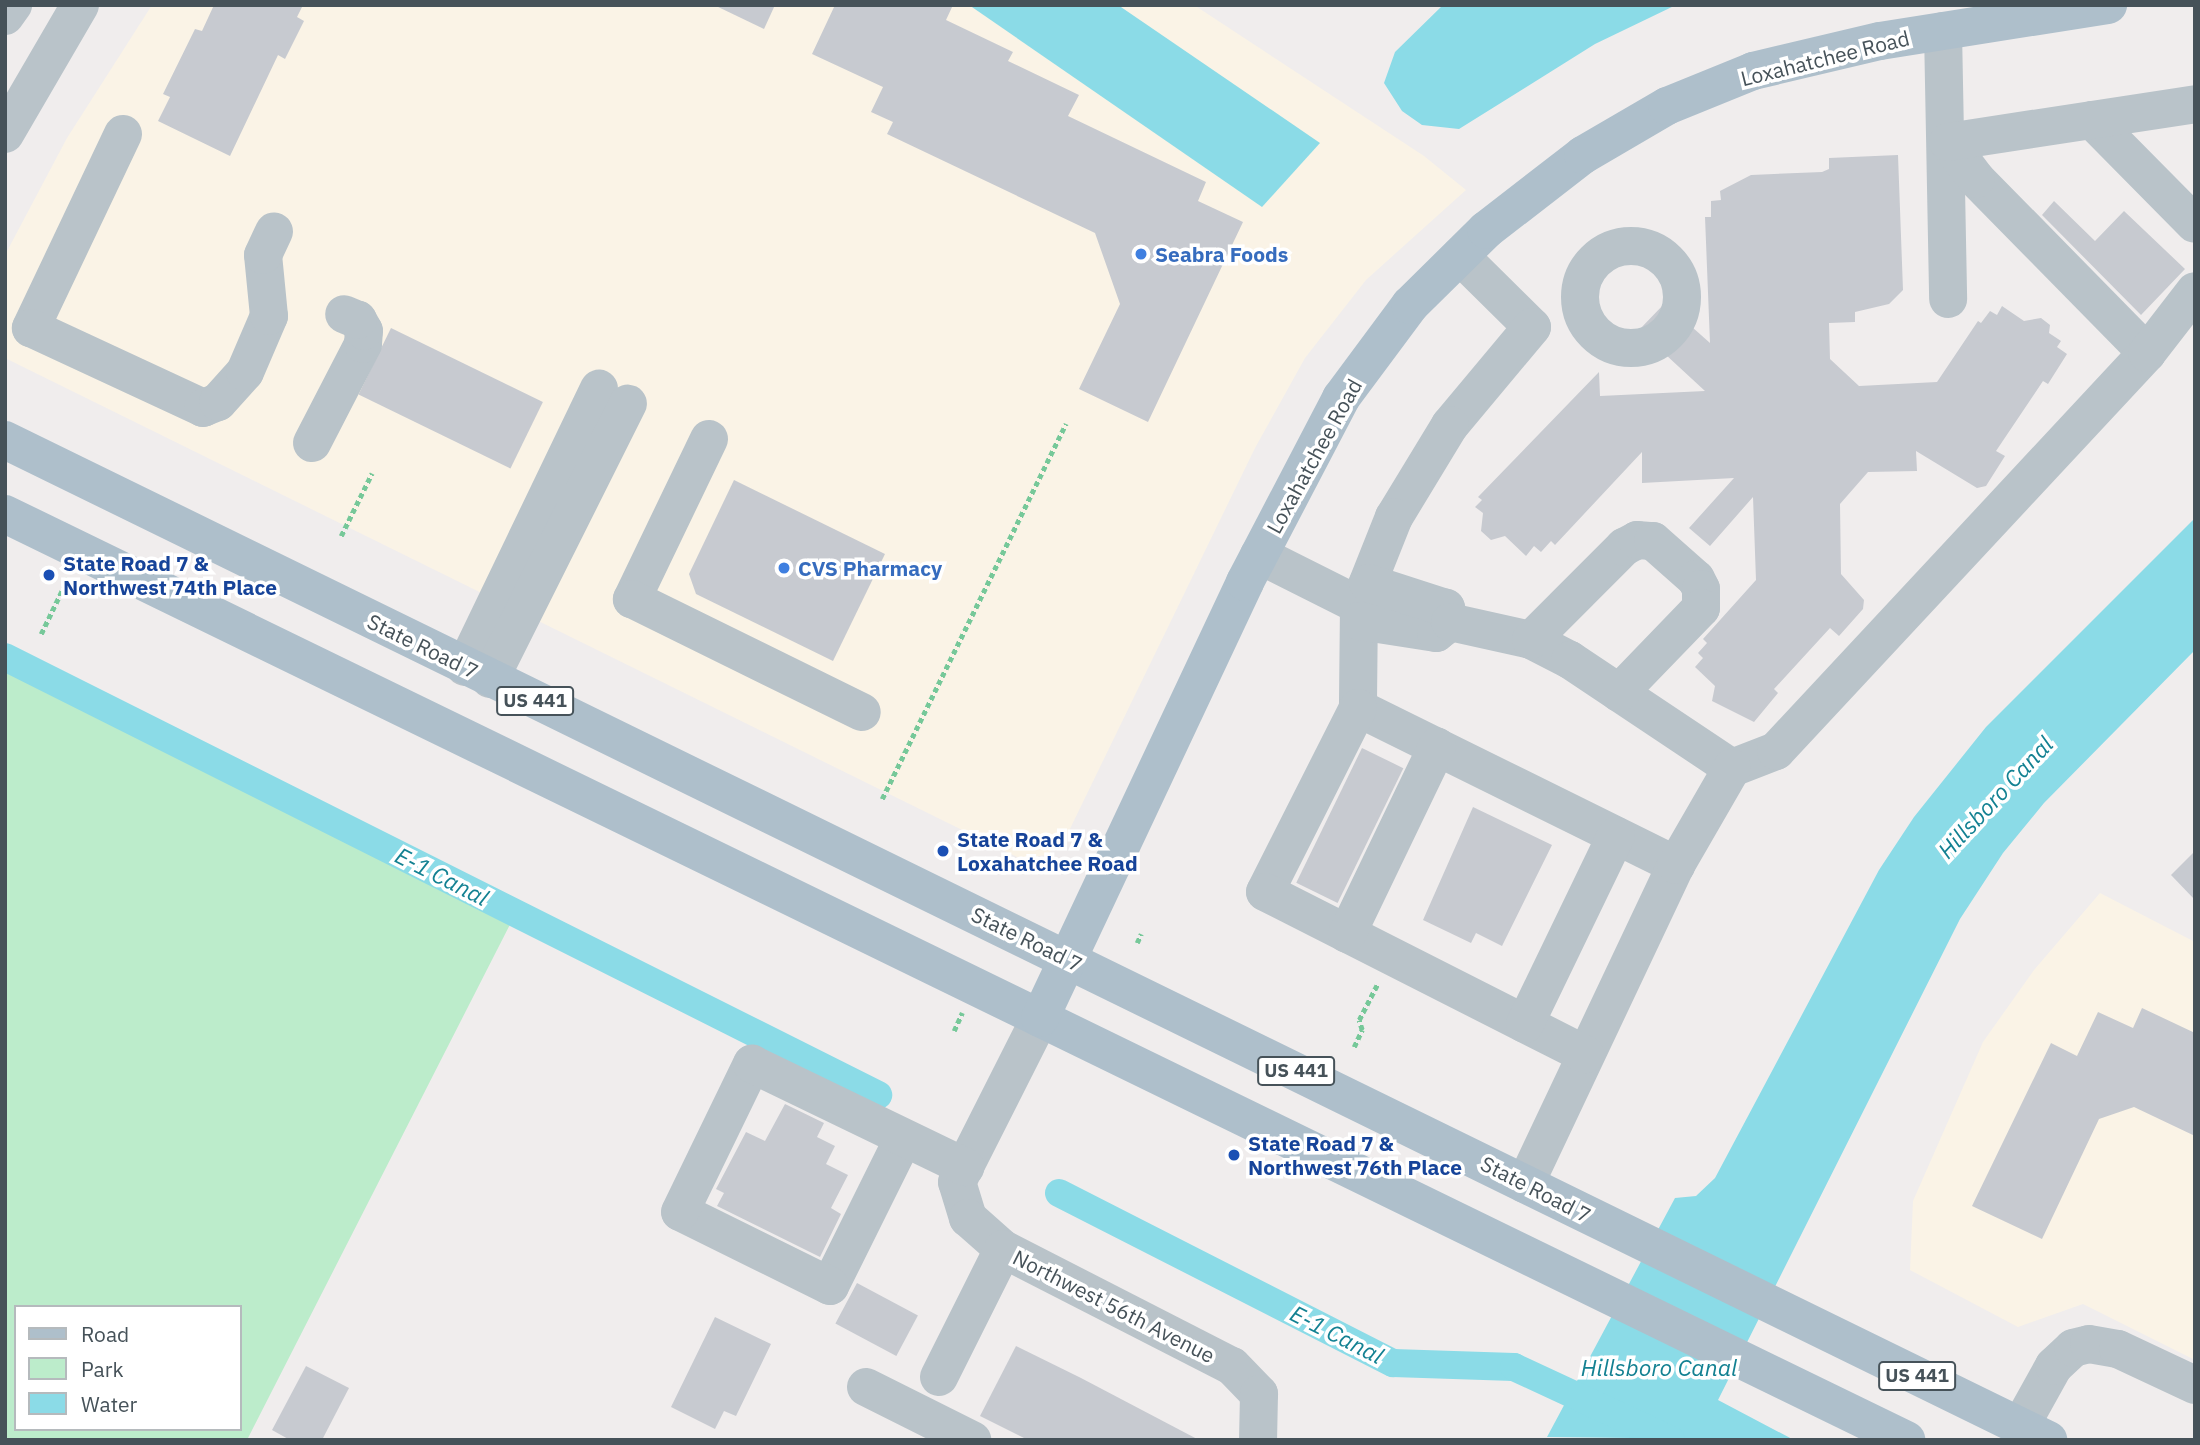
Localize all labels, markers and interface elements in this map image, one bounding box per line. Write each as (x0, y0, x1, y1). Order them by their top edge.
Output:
street label: Loxahatchee Road (1738, 25, 1912, 91)
place label: Seabra Foods (1155, 241, 1288, 267)
marker: Seabra Foods (1133, 246, 1149, 262)
street label: Loxahatchee Road (1261, 374, 1367, 538)
place label: State Road 7 & Northwest 74th Place (63, 550, 277, 600)
place label: CVS Pharmacy (798, 555, 942, 581)
marker: CVS Pharmacy (776, 560, 792, 576)
marker: State Road 7 & Northwest 74th Place (41, 567, 57, 583)
street label: State Road 7 (363, 608, 483, 684)
road number: US 441 (495, 686, 575, 716)
water label: Hillsboro Canal (1932, 730, 2058, 864)
place label: State Road 7 & Loxahatchee Road (957, 826, 1138, 876)
water label: E-1 Canal (391, 841, 493, 911)
marker: State Road 7 & Loxahatchee Road (935, 843, 951, 859)
street label: State Road 7 (967, 901, 1087, 977)
road number: US 441 (1256, 1056, 1336, 1086)
place label: State Road 7 & Northwest 76th Place (1248, 1130, 1462, 1180)
marker: State Road 7 & Northwest 76th Place (1226, 1147, 1242, 1163)
street label: State Road 7 (1477, 1150, 1595, 1228)
street label: Northwest 56th Avenue (1009, 1244, 1219, 1368)
water label: E-1 Canal (1286, 1299, 1388, 1369)
legend (14, 1305, 242, 1431)
text: Road (81, 1320, 129, 1348)
water label: Hillsboro Canal (1581, 1353, 1737, 1381)
text: Park (81, 1355, 124, 1383)
road number: US 441 (1877, 1360, 1957, 1392)
text: Water (81, 1390, 137, 1418)

